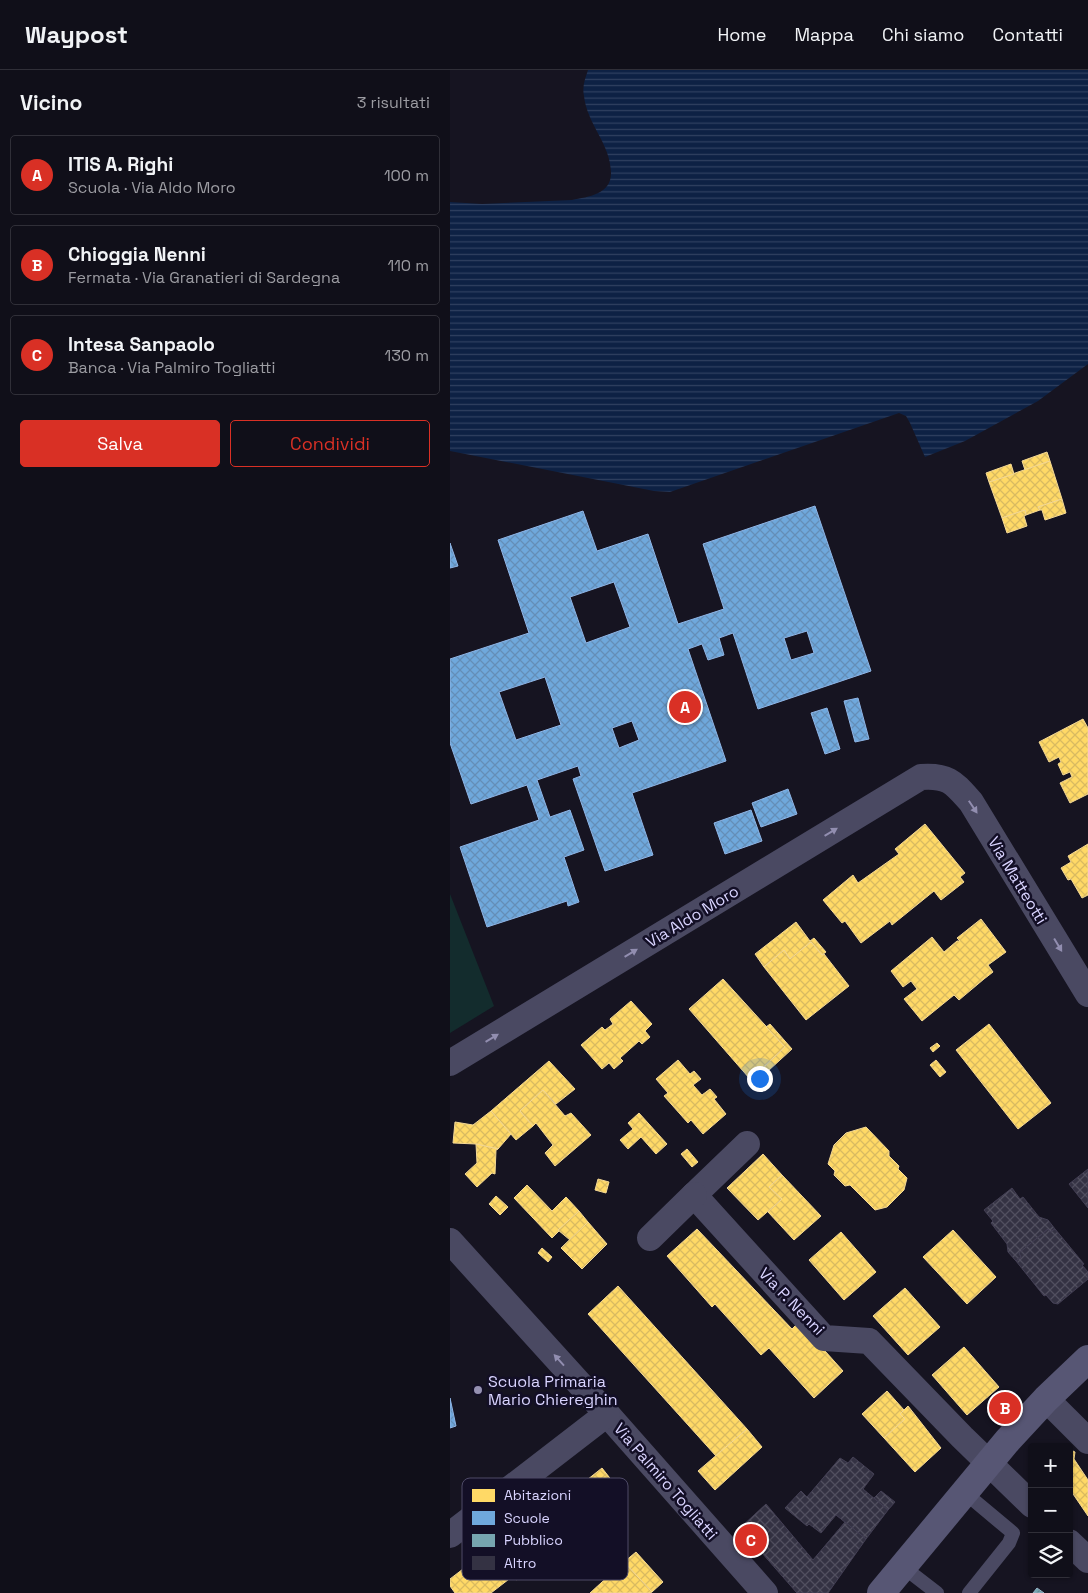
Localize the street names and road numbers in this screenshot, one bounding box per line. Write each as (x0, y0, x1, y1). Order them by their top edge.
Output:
street label: Via Matteotti (983, 833, 1052, 928)
street label: Via Aldo Moro (642, 880, 742, 952)
street label: Via P. Nenni (754, 1263, 829, 1340)
street label: Via Palmiro Togliatti (609, 1419, 722, 1544)

